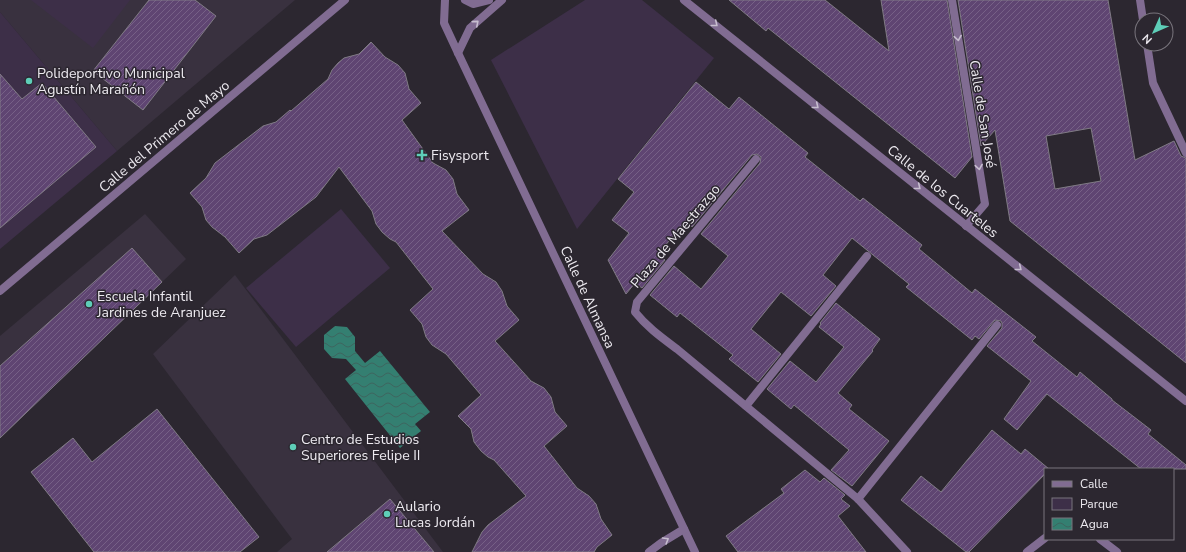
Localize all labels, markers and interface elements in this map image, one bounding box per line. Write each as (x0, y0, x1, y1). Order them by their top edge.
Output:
north arrow (1134, 12, 1174, 52)
one-way arrow (710, 20, 717, 27)
one-way arrow (471, 21, 478, 28)
text: N (1139, 31, 1155, 47)
one-way arrow (953, 35, 962, 42)
street label: Calle de San José (965, 59, 1000, 169)
place label: Polideportivo Municipal Agustín Marañón (37, 64, 186, 99)
marker: Polideportivo Municipal Agustín Marañón (24, 76, 34, 86)
street label: Calle del Primero de Mayo (95, 76, 234, 197)
one-way arrow (812, 101, 819, 108)
street label: Calle de los Cuarteles (883, 141, 1002, 242)
place label: Fisysport (431, 146, 489, 165)
marker: Fisysport (416, 149, 428, 161)
one-way arrow (974, 164, 983, 170)
street label: Plaza de Maestrazgo (626, 180, 725, 292)
one-way arrow (913, 182, 920, 189)
street label: Calle de Almansa (555, 243, 620, 352)
one-way arrow (1015, 263, 1022, 270)
place label: Escuela Infantil Jardines de Aranjuez (96, 287, 226, 322)
marker: Escuela Infantil Jardines de Aranjuez (84, 299, 94, 309)
place label: Centro de Estudios Superiores Felipe II (301, 430, 420, 465)
marker: Centro de Estudios Superiores Felipe II (288, 442, 298, 452)
legend (1044, 468, 1174, 540)
text: Calle (1080, 476, 1108, 492)
text: Parque (1080, 496, 1118, 512)
place label: Aulario Lucas Jordán (395, 497, 475, 532)
marker: Aulario Lucas Jordán (382, 509, 392, 519)
text: Agua (1080, 516, 1109, 532)
one-way arrow (662, 537, 669, 545)

